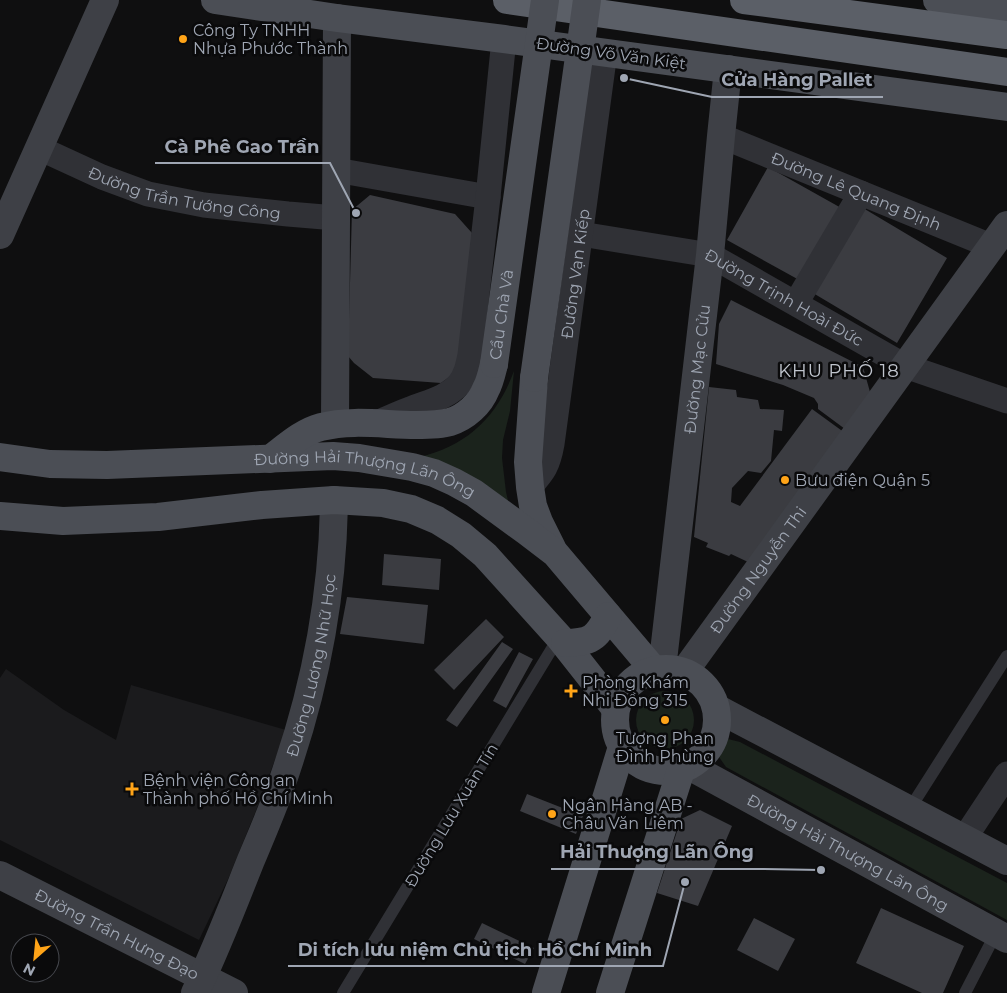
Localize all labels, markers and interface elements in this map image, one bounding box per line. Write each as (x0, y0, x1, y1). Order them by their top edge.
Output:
place label: Công Ty TNHH Nhựa Phước Thành (193, 21, 348, 58)
marker: Công Ty TNHH Nhựa Phước Thành (177, 33, 189, 45)
street label: Đường Võ Văn Kiệt (535, 34, 687, 73)
callout: Cửa Hàng Pallet (712, 64, 883, 97)
text: Cửa Hàng Pallet (721, 69, 873, 91)
callout: Cà Phê Gao Trần (155, 130, 330, 163)
text: Cà Phê Gao Trần (165, 136, 319, 158)
street label: Đường Lê Quang Định (768, 148, 944, 235)
street label: Đường Trần Tướng Công (85, 163, 282, 223)
street label: Đường Vạn Kiếp (557, 208, 594, 340)
street label: Đường Trịnh Hoài Đức (701, 245, 866, 350)
street label: Cầu Chà Và (486, 268, 517, 361)
street label: Đường Mạc Cửu (680, 303, 714, 435)
district label: KHU PHỐ 18 (778, 359, 900, 382)
street label: Đường Hải Thượng Lãn Ông (254, 447, 479, 502)
place label: Bưu điện Quận 5 (795, 471, 930, 490)
marker: Bưu điện Quận 5 (779, 474, 791, 486)
street label: Đường Nguyễn Thi (706, 503, 810, 637)
street label: Đường Lương Nhữ Học (282, 573, 340, 759)
place label: Phòng Khám Nhi Đồng 315 (582, 673, 689, 710)
marker: Phòng Khám Nhi Đồng 315 (564, 684, 578, 698)
marker: Tượng Phan Đình Phùng (659, 714, 671, 726)
place label: Tượng Phan Đình Phùng (616, 729, 714, 766)
street label: Đường Lưu Xuân Tín (401, 740, 502, 891)
place label: Bệnh viện Công an Thành phố Hồ Chí Minh (143, 771, 333, 808)
marker: Bệnh viện Công an Thành phố Hồ Chí Minh (125, 782, 139, 796)
street label: Đường Hải Thượng Lãn Ông (744, 790, 952, 915)
place label: Ngân Hàng AB - Châu Văn Liêm (562, 796, 693, 833)
marker: Ngân Hàng AB - Châu Văn Liêm (546, 808, 558, 820)
callout: Hải Thượng Lãn Ông (551, 836, 764, 869)
text: Hải Thượng Lãn Ông (560, 841, 754, 863)
street label: Đường Trần Hưng Đạo (31, 885, 202, 984)
north arrow (10, 933, 60, 983)
callout: Di tích lưu niệm Chủ tịch Hồ Chí Minh (288, 933, 663, 966)
text: Di tích lưu niệm Chủ tịch Hồ Chí Minh (298, 939, 652, 961)
text: N (20, 959, 38, 980)

